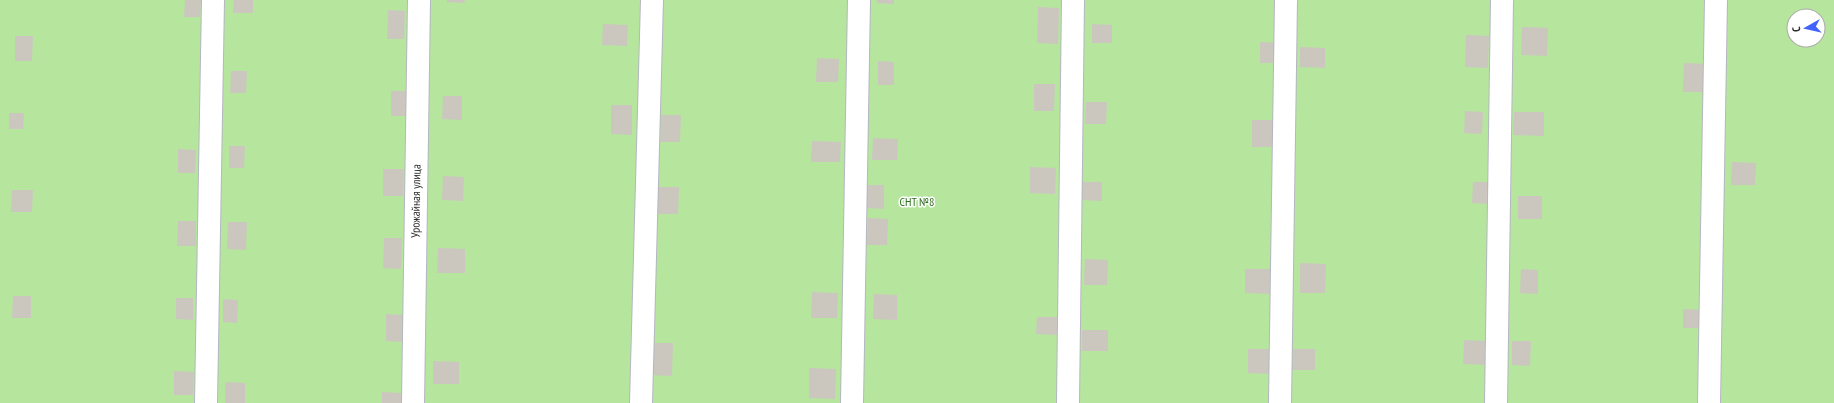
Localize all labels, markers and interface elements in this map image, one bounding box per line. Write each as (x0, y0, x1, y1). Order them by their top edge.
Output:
north arrow (1786, 8, 1826, 48)
text: С (1789, 26, 1803, 33)
street label: Урожайная улица (407, 164, 424, 238)
park label: СНТ №8 (900, 194, 934, 209)

